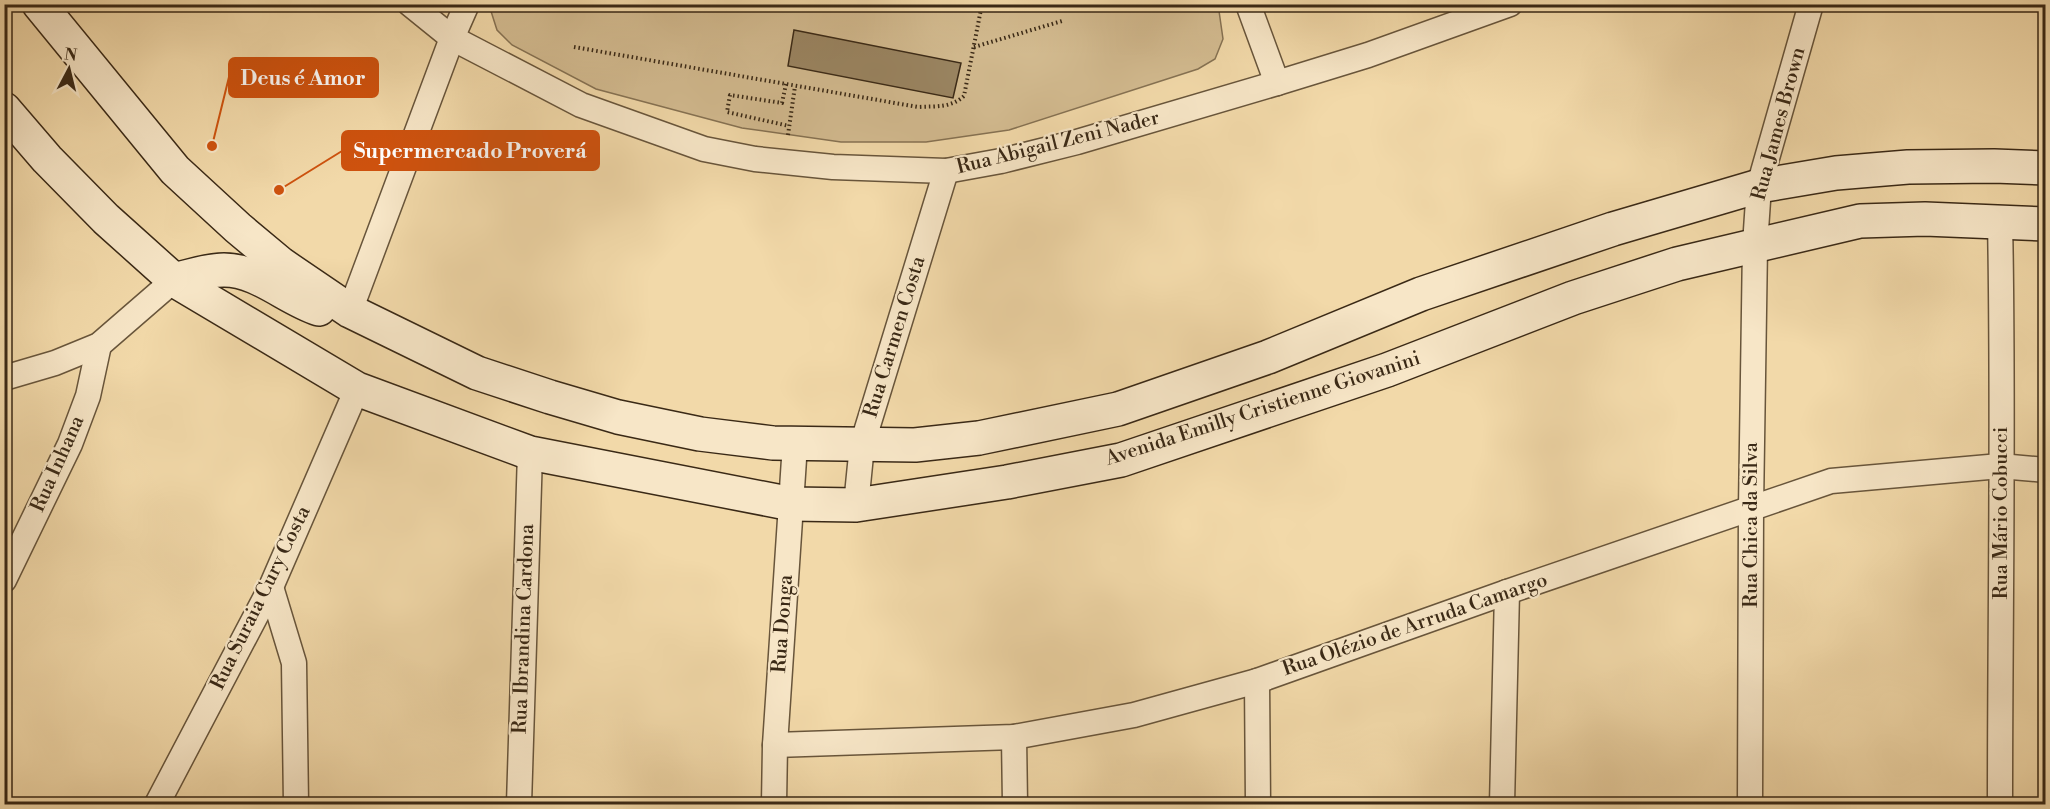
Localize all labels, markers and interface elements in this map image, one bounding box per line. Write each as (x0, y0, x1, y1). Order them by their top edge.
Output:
north arrow (39, 39, 99, 99)
text: N (63, 44, 79, 66)
street label: Rua James Brown (1747, 45, 1811, 203)
callout: Deus é Amor (229, 58, 378, 97)
text: Deus é Amor (240, 66, 366, 92)
street label: Rua Abigail Zeni Nader (954, 106, 1163, 180)
callout: Supermercado Proverá (342, 131, 599, 170)
text: Supermercado Proverá (353, 139, 587, 165)
street label: Rua Carmen Costa (859, 252, 932, 421)
street label: Avenida Emilly Cristienne Giovanini (1101, 346, 1424, 472)
street label: Rua Inhana (26, 411, 91, 516)
street label: Rua Mário Cobucci (1989, 426, 2014, 599)
street label: Rua Chica da Silva (1739, 441, 1764, 608)
street label: Rua Suraia Cury Costa (206, 501, 317, 694)
street label: Rua Ibrandina Cardona (508, 523, 540, 734)
street label: Rua Olézio de Arruda Camargo (1279, 568, 1551, 682)
street label: Rua Donga (767, 573, 799, 674)

